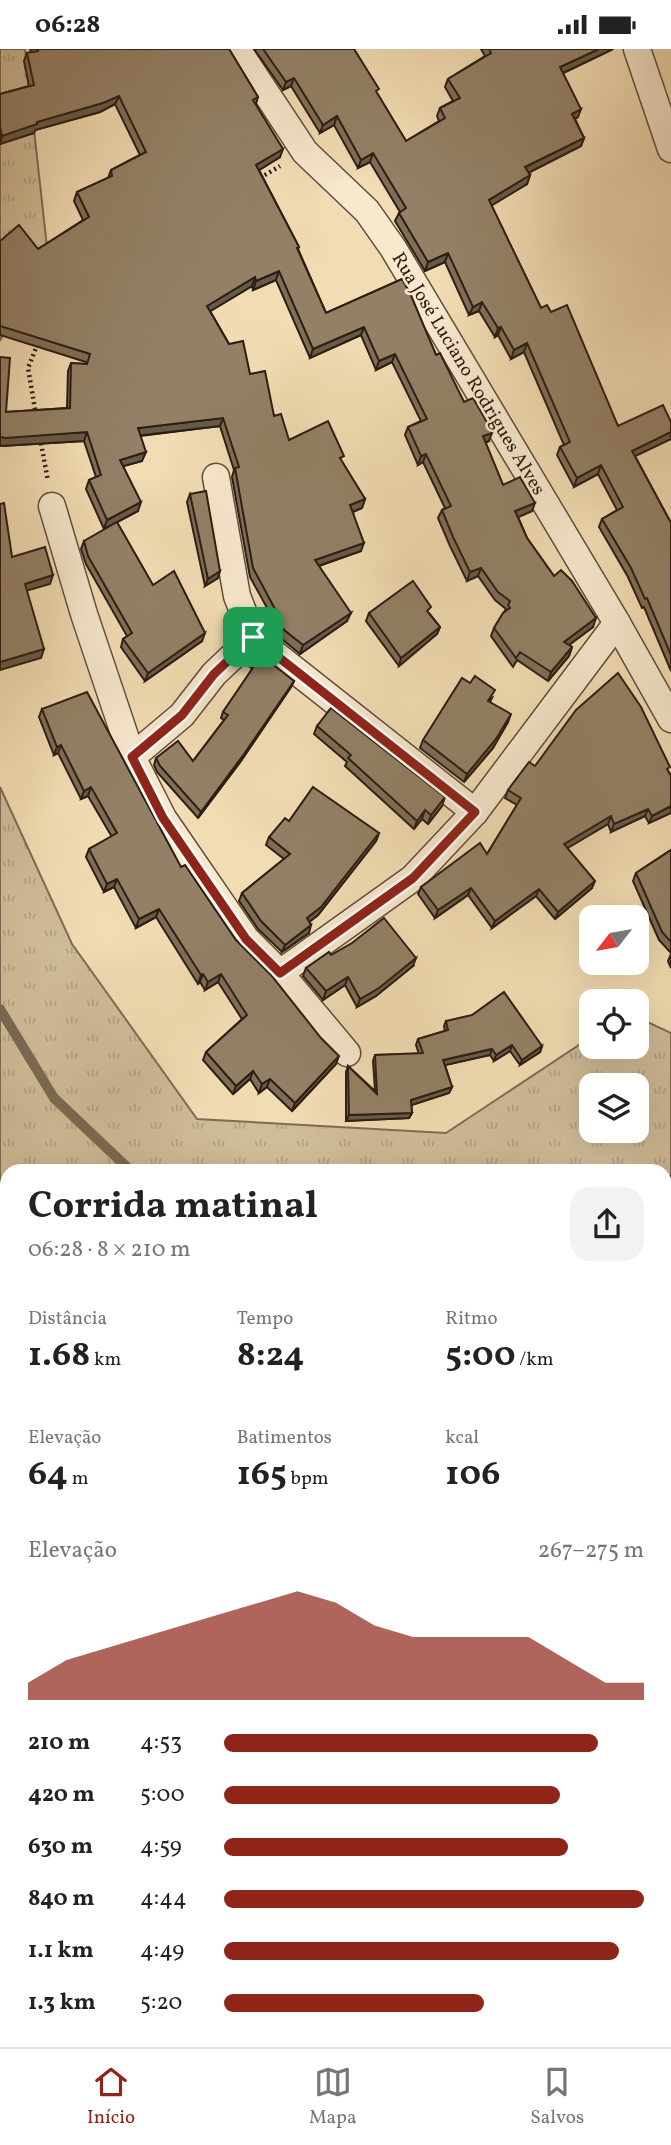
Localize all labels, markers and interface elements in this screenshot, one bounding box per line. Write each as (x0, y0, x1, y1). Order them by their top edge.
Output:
text: 06:28 (35, 7, 101, 43)
street label: Rua José Luciano Rodrigues Alves (385, 248, 551, 500)
pin (223, 607, 283, 667)
icon: arrive (234, 618, 272, 656)
north arrow (579, 905, 649, 975)
map controls (579, 905, 649, 1143)
button: locate (579, 989, 649, 1059)
button: layers (579, 1073, 649, 1143)
text: Corrida matinal (28, 1181, 318, 1234)
button: share (570, 1187, 644, 1261)
text: 06:28 · 8 × 210 m (28, 1234, 191, 1266)
text: Distância (28, 1306, 107, 1332)
text: Tempo (237, 1306, 293, 1332)
text: Ritmo (445, 1306, 498, 1332)
text: 1.68 (28, 1332, 90, 1380)
text: 8:24 (237, 1332, 305, 1380)
text: 5:00 (445, 1332, 516, 1380)
text: km (90, 1347, 121, 1373)
text: /km (516, 1347, 553, 1373)
text: Elevação (28, 1425, 101, 1451)
text: Batimentos (237, 1425, 332, 1451)
text: kcal (445, 1425, 479, 1451)
text: 64 (28, 1451, 68, 1499)
text: 165 (237, 1451, 287, 1499)
text: 106 (445, 1451, 500, 1499)
text: m (68, 1466, 89, 1492)
text: bpm (287, 1466, 329, 1492)
text: Elevação (28, 1535, 117, 1567)
text: 267–275 m (538, 1535, 644, 1567)
text: 210 m (28, 1727, 90, 1759)
text: 4:53 (140, 1727, 182, 1759)
text: 420 m (28, 1779, 95, 1811)
text: 5:00 (140, 1779, 185, 1811)
text: 630 m (28, 1831, 93, 1863)
text: 4:59 (140, 1831, 182, 1863)
text: 840 m (28, 1883, 94, 1915)
text: 4:44 (140, 1883, 187, 1915)
text: 1.1 km (28, 1935, 94, 1967)
text: 4:49 (140, 1935, 184, 1967)
text: 1.3 km (28, 1987, 96, 2019)
text: 5:20 (140, 1987, 182, 2019)
tab: Início (87, 2063, 135, 2131)
tab: Mapa (309, 2063, 356, 2131)
tab: Salvos (530, 2063, 584, 2131)

